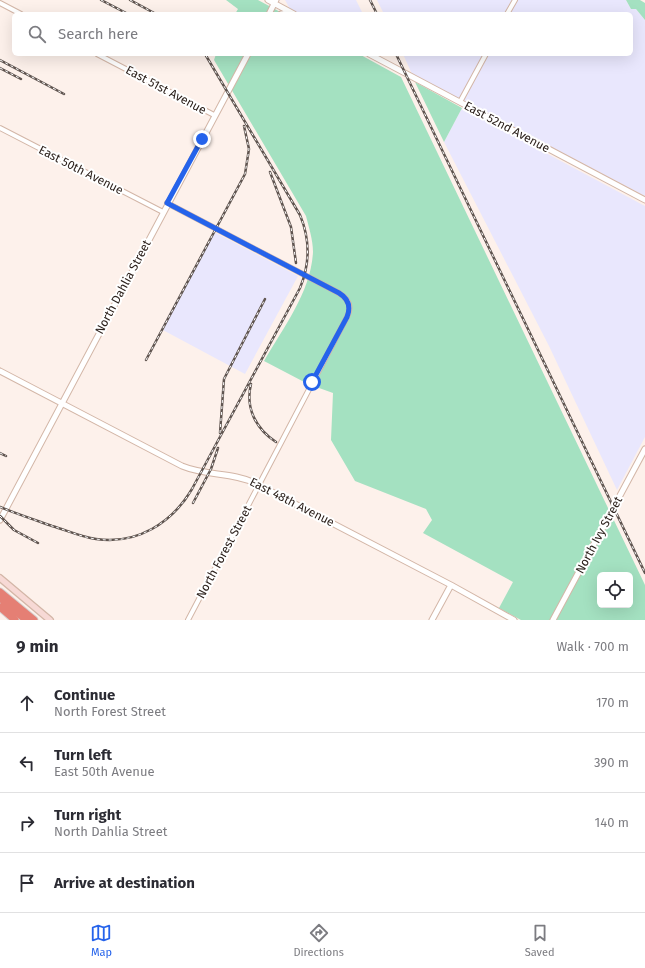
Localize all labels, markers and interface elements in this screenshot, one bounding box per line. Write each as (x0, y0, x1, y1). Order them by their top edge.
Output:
search box (12, 12, 633, 56)
icon: search (26, 23, 48, 45)
text: Search here (58, 25, 138, 43)
street label: East 51st Avenue (123, 63, 209, 117)
street label: East 52nd Avenue (462, 99, 552, 155)
route end (193, 130, 211, 148)
street label: East 50th Avenue (36, 143, 126, 197)
street label: North Dahlia Street (92, 237, 154, 337)
route start (303, 373, 321, 391)
street label: East 48th Avenue (247, 475, 337, 529)
street label: North Ivy Street (573, 493, 626, 576)
street label: North Forest Street (194, 503, 255, 601)
map controls (597, 572, 633, 608)
button: locate (597, 572, 633, 608)
text: 9 min (16, 636, 59, 657)
text: Walk · 700 m (557, 639, 629, 654)
text: Continue (54, 686, 115, 704)
icon: ahead (16, 692, 38, 714)
text: 170 m (596, 695, 629, 710)
text: North Forest Street (54, 704, 166, 719)
text: Turn left (54, 746, 112, 764)
icon: left (16, 752, 38, 774)
text: 390 m (594, 755, 629, 770)
text: East 50th Avenue (54, 764, 155, 779)
text: Turn right (54, 806, 121, 824)
icon: right (16, 812, 38, 834)
text: 140 m (595, 815, 629, 830)
text: North Dahlia Street (54, 824, 167, 839)
icon: arrive (16, 872, 38, 894)
text: Arrive at destination (54, 874, 195, 892)
tab: Map (90, 922, 112, 959)
tab: Directions (293, 922, 344, 959)
tab: Saved (525, 922, 555, 959)

